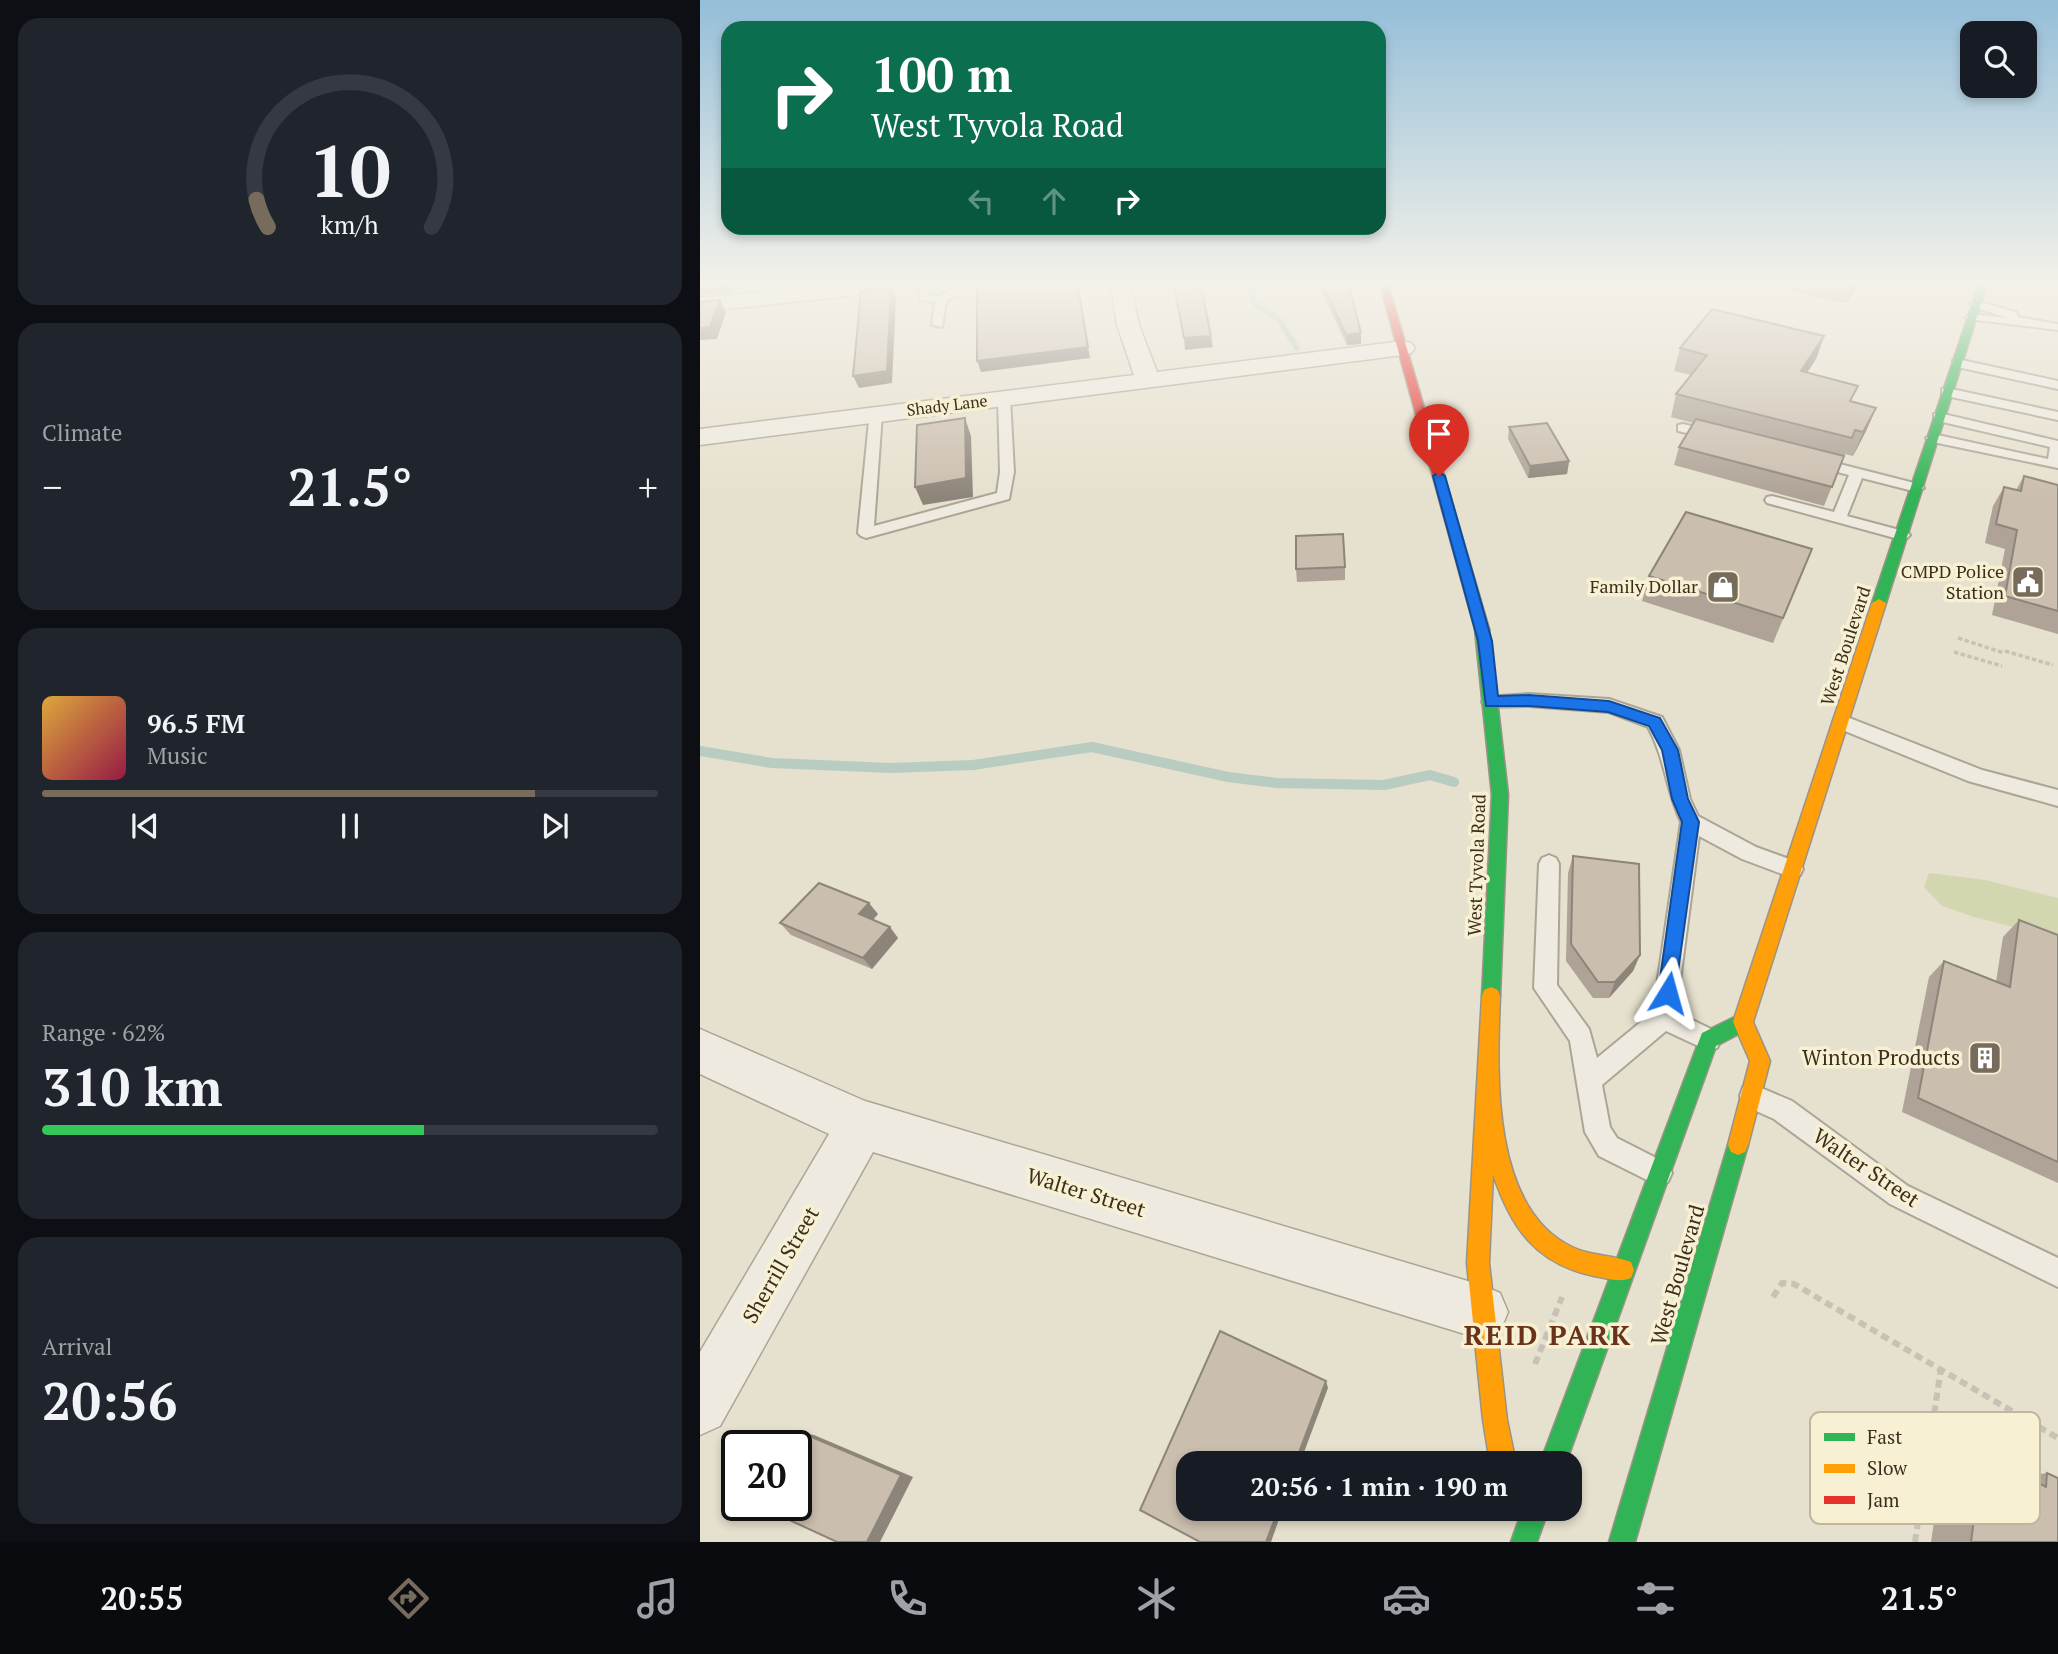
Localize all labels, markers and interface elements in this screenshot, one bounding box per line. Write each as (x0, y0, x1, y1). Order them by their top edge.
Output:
map controls (1960, 21, 2037, 98)
button: search (1960, 21, 2037, 98)
text: 100 m (871, 41, 1013, 106)
icon: right (756, 49, 847, 140)
text: West Tyvola Road (871, 104, 1124, 146)
text: 10 (309, 122, 391, 219)
icon: left (962, 182, 1000, 220)
icon: ahead (1035, 182, 1073, 220)
icon: right (1108, 182, 1146, 220)
text: km/h (321, 208, 379, 241)
street label: Shady Lane (905, 389, 989, 421)
pin (1409, 404, 1469, 476)
icon: arrive (1420, 415, 1458, 453)
text: Climate (42, 417, 122, 448)
text: 21.5° (287, 452, 413, 521)
text: − (42, 462, 62, 512)
text: + (638, 462, 658, 512)
place label: CMPD Police Station (1901, 559, 2004, 604)
public building icon: CMPD Police Station (2009, 563, 2047, 601)
shop icon: Family Dollar (1704, 568, 1742, 606)
place label: Family Dollar (1590, 574, 1698, 598)
street label: West Boulevard (1814, 583, 1876, 708)
text: 96.5 FM (147, 706, 245, 740)
text: Music (147, 740, 208, 771)
street label: West Tyvola Road (1462, 794, 1490, 936)
icon: previous (126, 807, 164, 845)
icon: pause (331, 807, 369, 845)
icon: next (536, 807, 574, 845)
position arrow (1631, 956, 1705, 1030)
text: Range · 62% (42, 1017, 165, 1048)
building icon: Winton Products (1966, 1039, 2004, 1077)
place label: Winton Products (1802, 1043, 1960, 1071)
text: 310 km (42, 1052, 223, 1121)
street label: Walter Street (1808, 1121, 1925, 1213)
street label: Walter Street (1024, 1161, 1149, 1223)
street label: Sherrill Street (735, 1201, 825, 1328)
street label: West Boulevard (1644, 1201, 1711, 1348)
district label: REID PARK (1464, 1316, 1632, 1353)
text: Arrival (42, 1331, 113, 1362)
text: 20:56 (42, 1366, 177, 1435)
legend (1810, 1412, 2040, 1524)
text: Fast (1867, 1424, 1902, 1449)
speed limit sign: 20 (721, 1430, 812, 1521)
text: Slow (1867, 1455, 1908, 1480)
text: 20:56 · 1 min · 190 m (1250, 1469, 1508, 1503)
text: Jam (1867, 1487, 1900, 1512)
icon: directions (384, 1574, 433, 1623)
icon: music (633, 1574, 682, 1623)
icon: phone (883, 1574, 932, 1623)
icon: climate (1132, 1574, 1181, 1623)
icon: car (1382, 1574, 1431, 1623)
icon: filters (1631, 1574, 1680, 1623)
text: 20:55 (100, 1577, 184, 1619)
text: 21.5° (1881, 1577, 1958, 1619)

